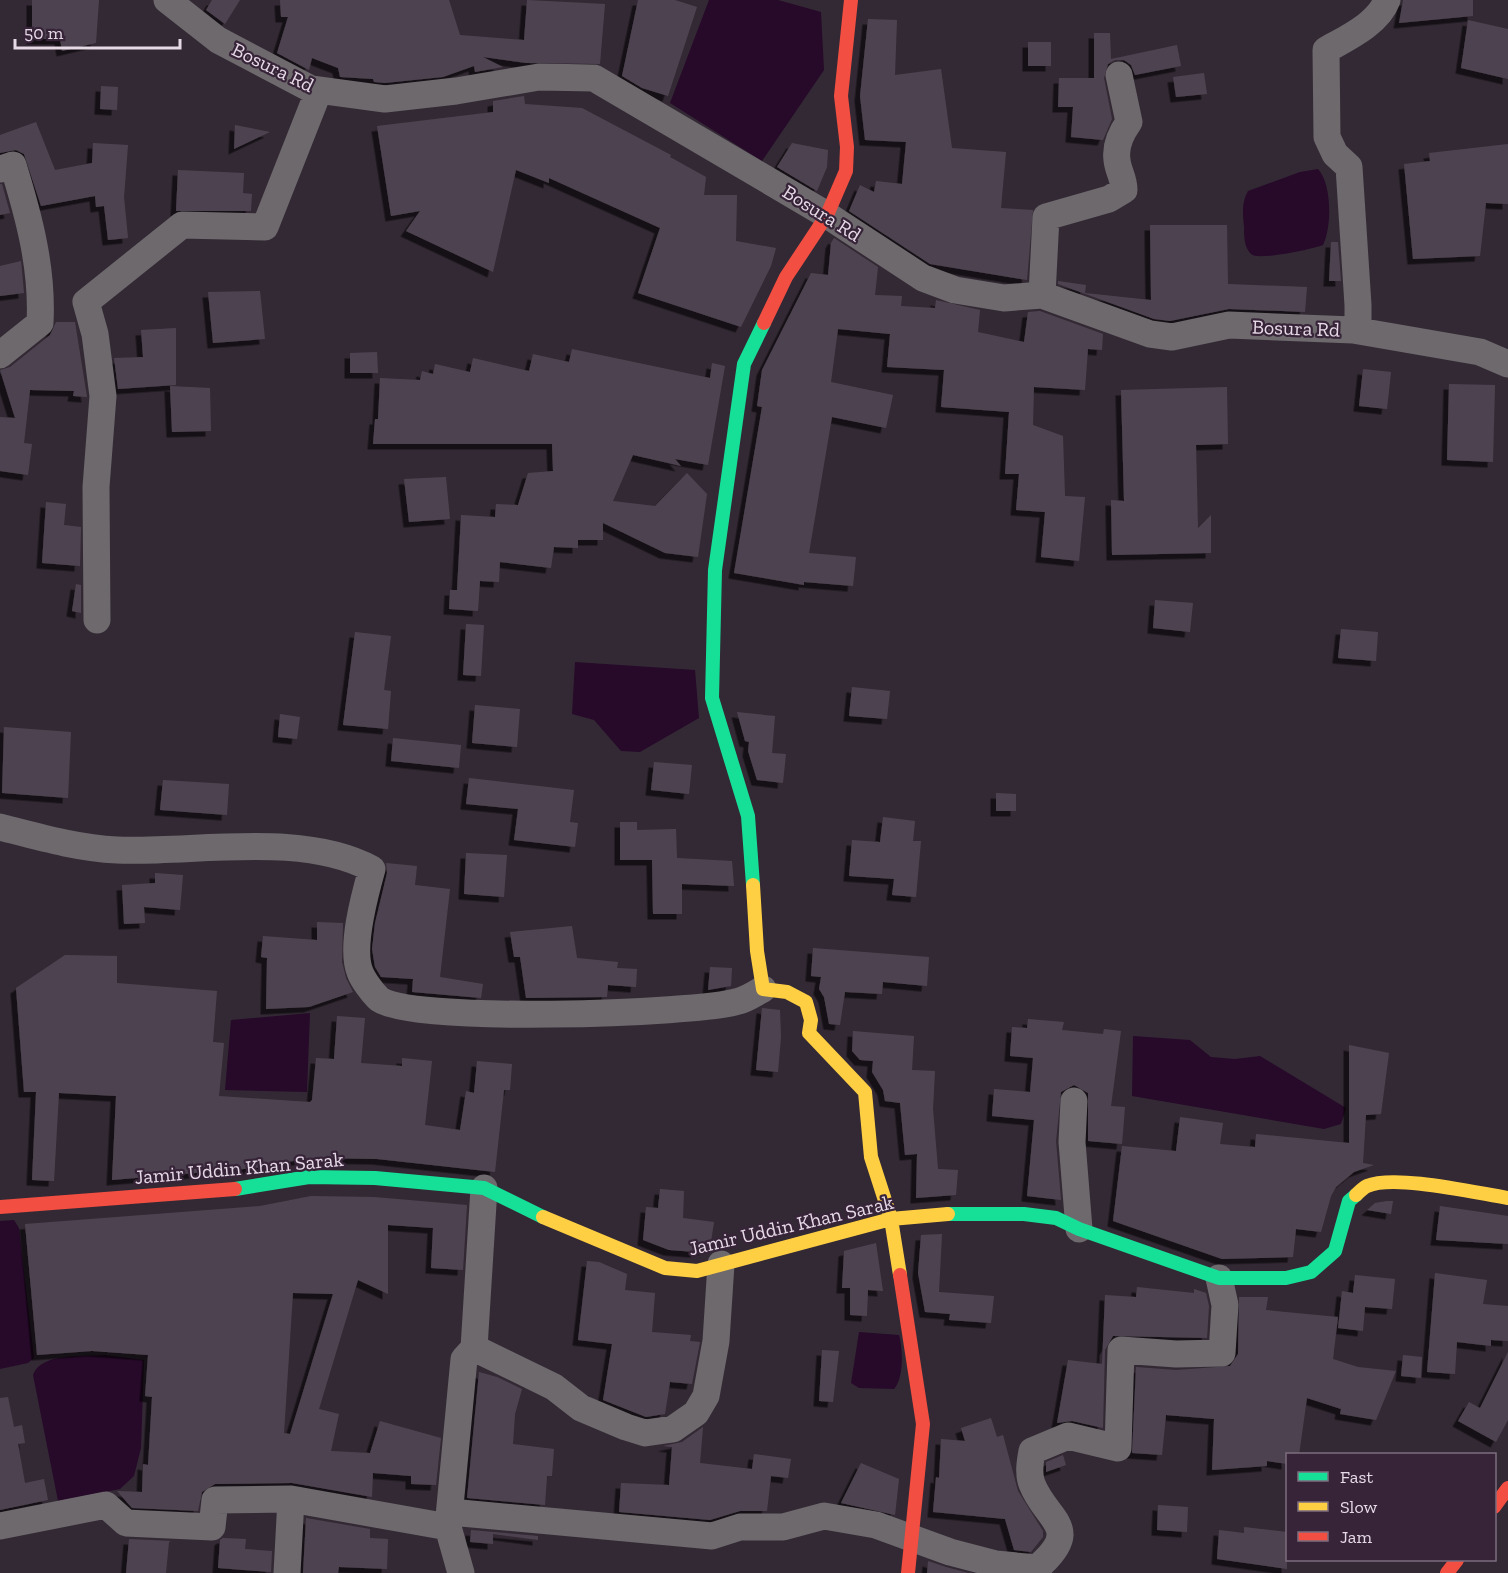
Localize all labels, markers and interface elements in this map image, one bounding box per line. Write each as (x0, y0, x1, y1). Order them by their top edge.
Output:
scale bar (15, 12, 180, 50)
text: 50 m (24, 22, 64, 44)
street label: Bosura Rd (228, 37, 318, 97)
street label: Bosura Rd (778, 179, 866, 247)
street label: Bosura Rd (1252, 314, 1340, 342)
street label: Jamir Uddin Khan Sarak (134, 1147, 345, 1189)
street label: Jamir Uddin Khan Sarak (686, 1190, 896, 1260)
legend (1286, 1453, 1496, 1561)
text: Fast (1340, 1466, 1373, 1488)
text: Slow (1340, 1496, 1377, 1518)
text: Jam (1340, 1526, 1372, 1548)

